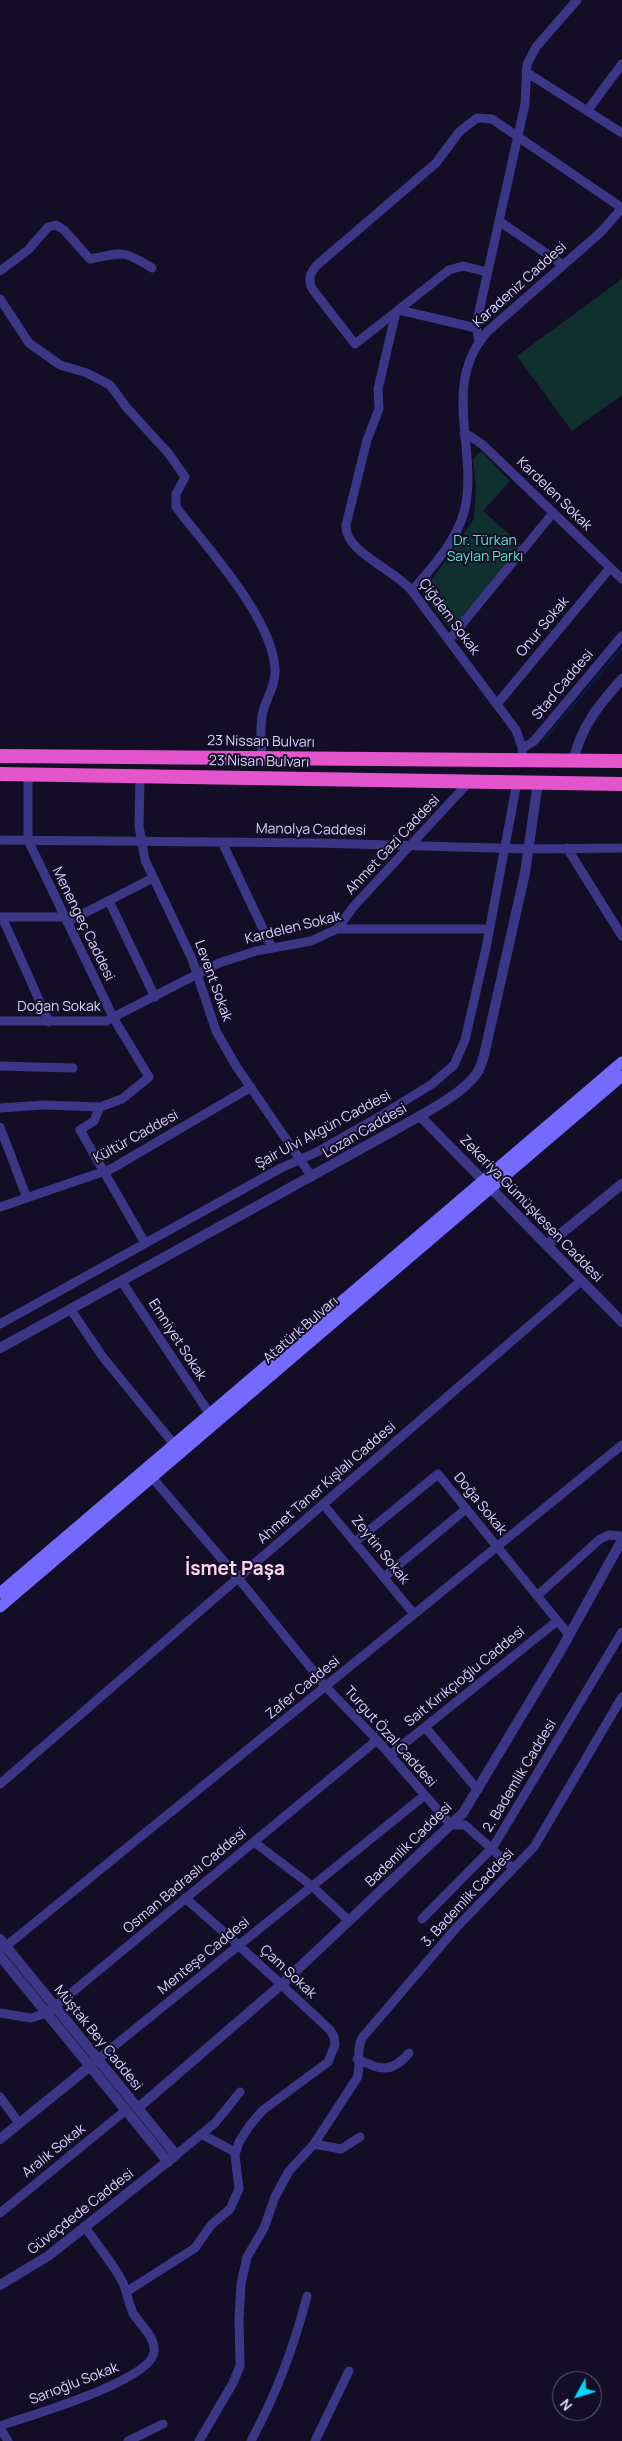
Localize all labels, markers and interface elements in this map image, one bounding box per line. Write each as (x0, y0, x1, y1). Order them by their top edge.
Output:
street label: Karadeniz Caddesi (470, 239, 570, 331)
street label: Kardelen Sokak (513, 454, 595, 534)
park label: Dr. Türkan Saylan Parkı (447, 533, 523, 566)
street label: Çiğdem Sokak (415, 576, 483, 658)
street label: Onur Sokak (513, 594, 573, 660)
street label: Stad Caddesi (529, 647, 597, 723)
street label: 23 Nissan Bulvarı (207, 733, 315, 751)
street label: 23 Nisan Bulvarı (209, 753, 309, 771)
street label: Ahmet Gazi Caddesi (343, 792, 443, 898)
street label: Manolya Caddesi (256, 821, 366, 839)
street label: Menengeç Caddesi (48, 864, 118, 984)
street label: Kardelen Sokak (243, 908, 343, 948)
street label: Levent Sokak (191, 938, 235, 1024)
street label: Doğan Sokak (17, 999, 101, 1015)
street label: Şair Ulvi Akgün Caddesi (253, 1087, 393, 1173)
street label: Lozan Caddesi (320, 1100, 410, 1162)
street label: Kültür Caddesi (91, 1107, 181, 1167)
street label: Zekeriya Gümüşkesen Caddesi (456, 1132, 606, 1286)
street label: Atatürk Bulvarı (260, 1293, 342, 1367)
street label: Emniyet Sokak (144, 1296, 210, 1384)
street label: Ahmet Taner Kışlalı Caddesi (254, 1418, 400, 1548)
street label: Doğa Sokak (450, 1470, 510, 1538)
street label: Zeytin Sokak (347, 1512, 413, 1588)
district label: İsmet Paşa (185, 1559, 285, 1581)
street label: Sait Kırıkçıoğlu Caddesi (402, 1623, 528, 1731)
street label: Zafer Caddesi (263, 1653, 343, 1723)
street label: Turgut Özal Caddesi (340, 1683, 440, 1791)
street label: 2. Bademlik Caddesi (480, 1717, 560, 1835)
street label: Bademlik Caddesi (362, 1799, 456, 1891)
street label: Osman Badraslı Caddesi (120, 1825, 250, 1937)
street label: 3. Bademlik Caddesi (418, 1845, 518, 1951)
street label: Menteşe Caddesi (155, 1914, 253, 1998)
street label: Çam Sokak (256, 1942, 320, 2002)
street label: Müştak Bey Caddesi (50, 1982, 146, 2094)
street label: Aralık Sokak (19, 2120, 89, 2182)
street label: Güveçdede Caddesi (25, 2165, 137, 2259)
street label: Sarıoğlu Sokak (27, 2359, 121, 2409)
north arrow (552, 2371, 602, 2421)
text: N (555, 2395, 576, 2415)

